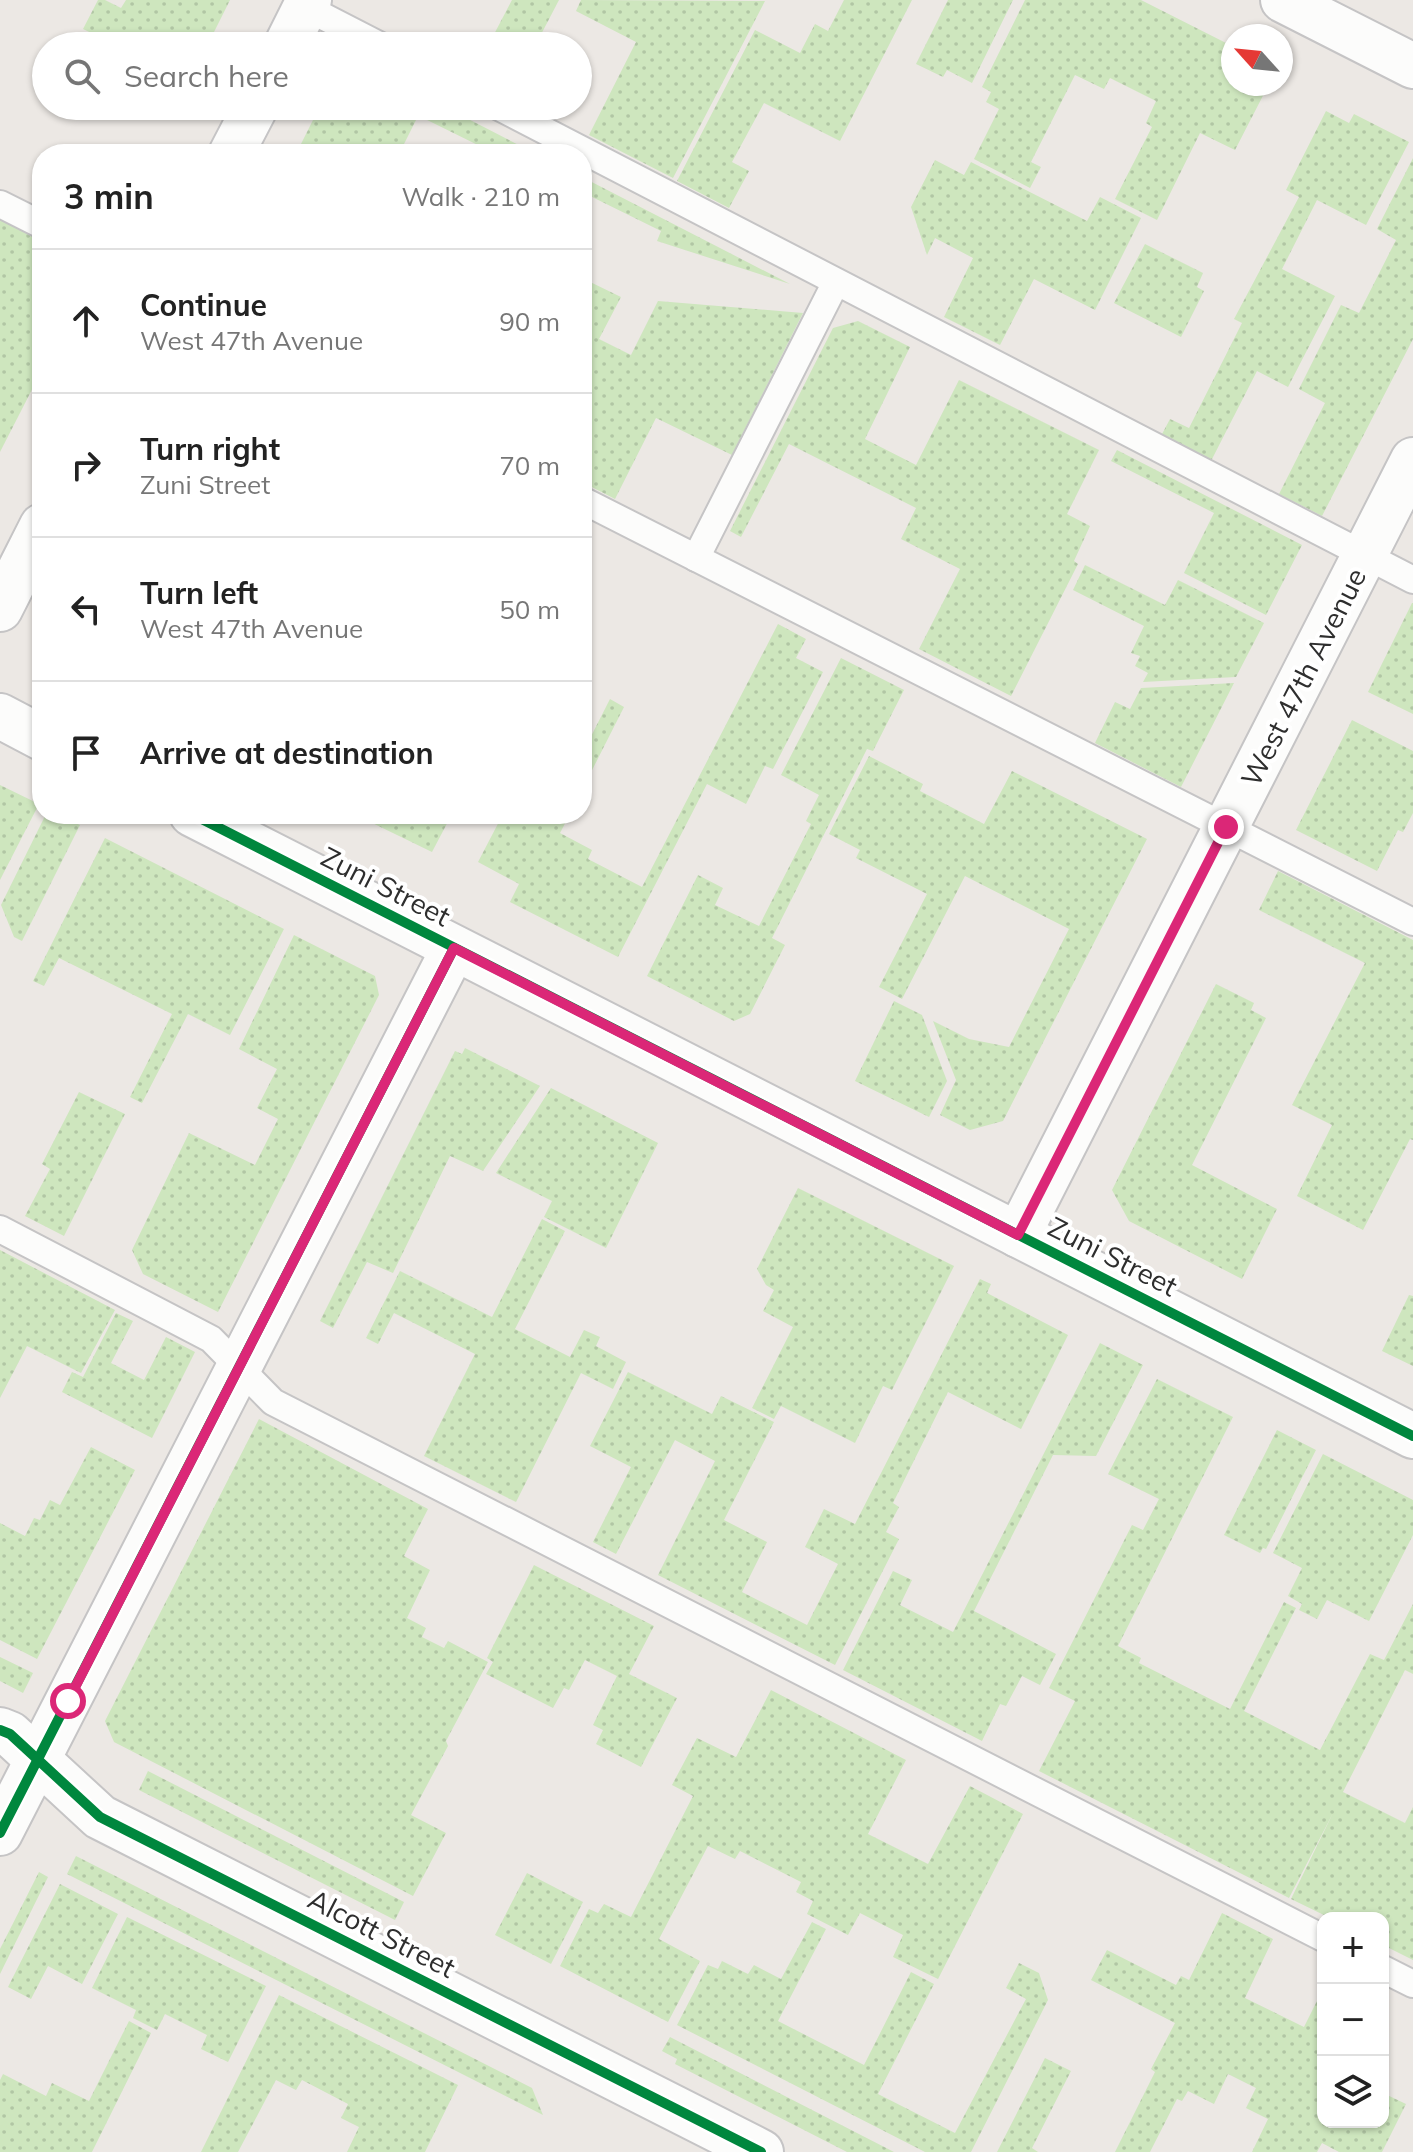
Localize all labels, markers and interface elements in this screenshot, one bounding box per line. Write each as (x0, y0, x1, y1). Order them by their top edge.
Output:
north arrow (1221, 24, 1293, 96)
search box (32, 32, 592, 120)
icon: search (60, 54, 104, 98)
text: Search here (124, 57, 289, 95)
text: 3 min (64, 175, 154, 218)
text: Walk · 210 m (401, 180, 560, 213)
text: Continue (140, 286, 267, 324)
icon: ahead (64, 299, 108, 343)
text: 90 m (499, 305, 560, 338)
text: West 47th Avenue (140, 324, 363, 357)
text: Turn right (140, 430, 280, 468)
icon: right (64, 443, 108, 487)
text: 70 m (499, 449, 560, 482)
text: Zuni Street (140, 468, 270, 501)
street label: West 47th Avenue (1233, 562, 1373, 792)
text: Turn left (140, 574, 258, 612)
icon: left (64, 587, 108, 631)
text: 50 m (499, 593, 560, 626)
text: West 47th Avenue (140, 612, 363, 645)
icon: arrive (64, 731, 108, 775)
text: Arrive at destination (140, 734, 434, 772)
route end (1208, 809, 1244, 845)
street label: Zuni Street (316, 839, 457, 934)
street label: Zuni Street (1043, 1209, 1184, 1304)
route start (50, 1683, 86, 1719)
street label: Alcott Street (302, 1881, 462, 1985)
map controls (1317, 1912, 1389, 2128)
button: + (1317, 1912, 1389, 1984)
button: − (1317, 1984, 1389, 2056)
button: layers (1317, 2056, 1389, 2128)

